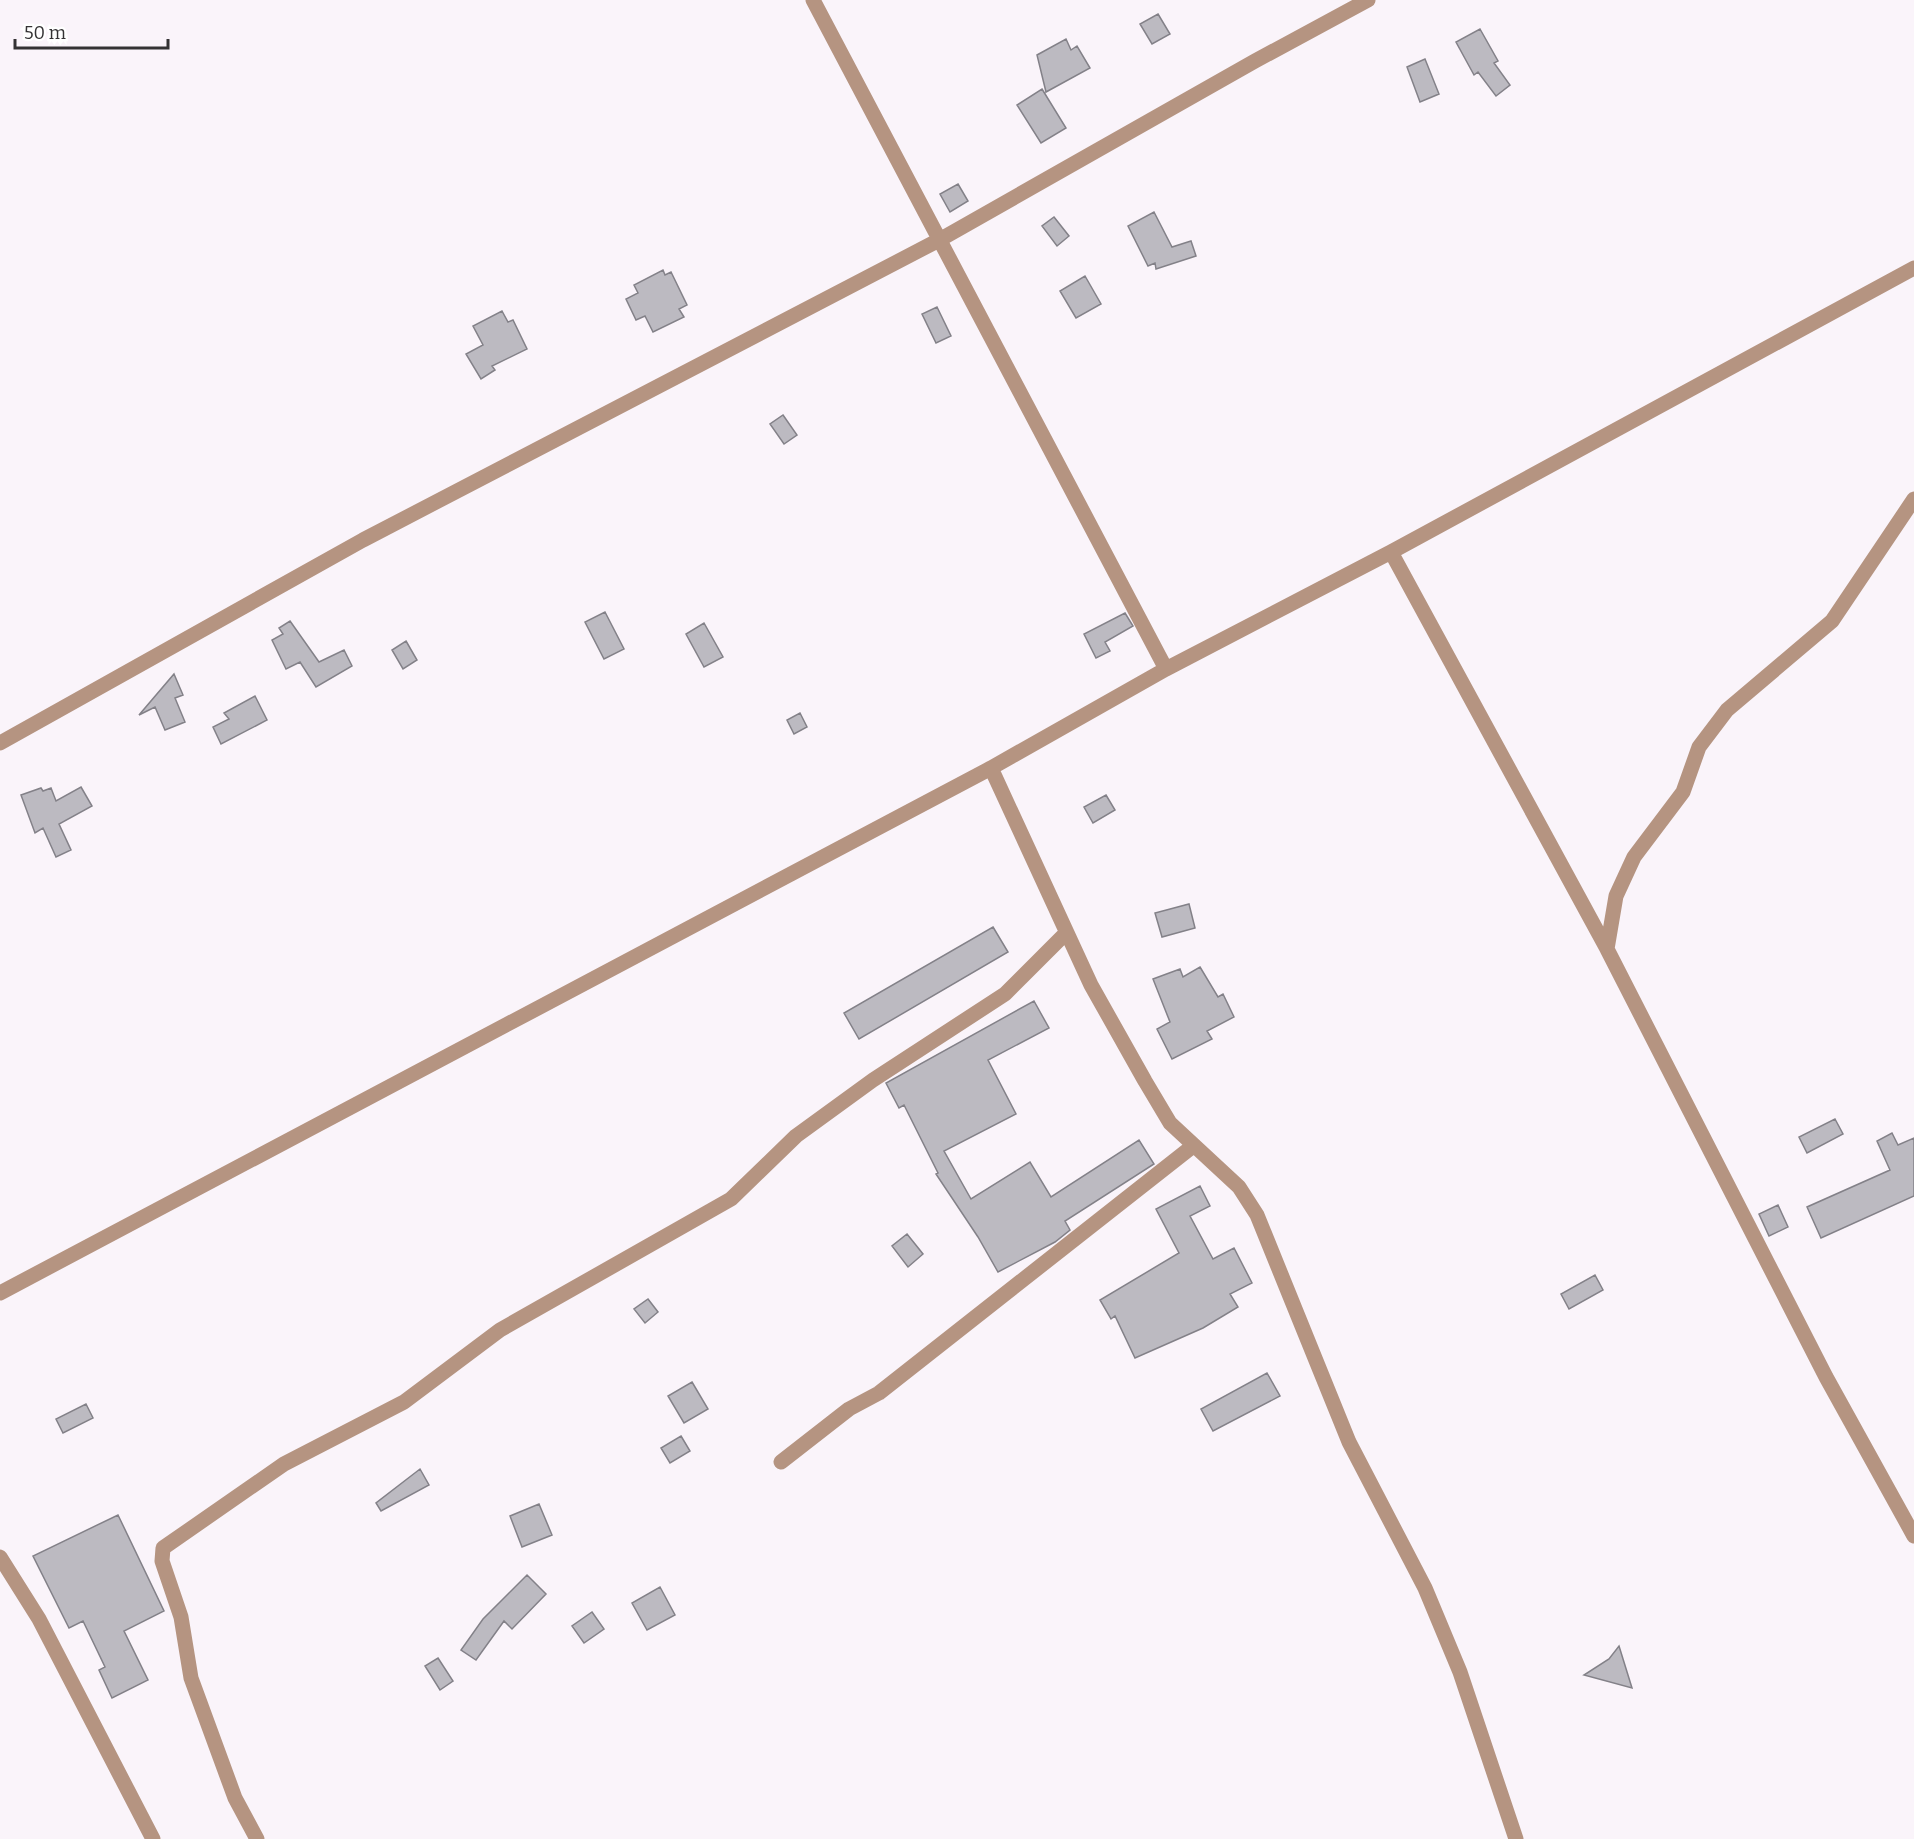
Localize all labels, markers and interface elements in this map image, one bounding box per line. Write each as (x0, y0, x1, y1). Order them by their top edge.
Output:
scale bar (15, 12, 168, 50)
text: 50 m (24, 22, 66, 44)

